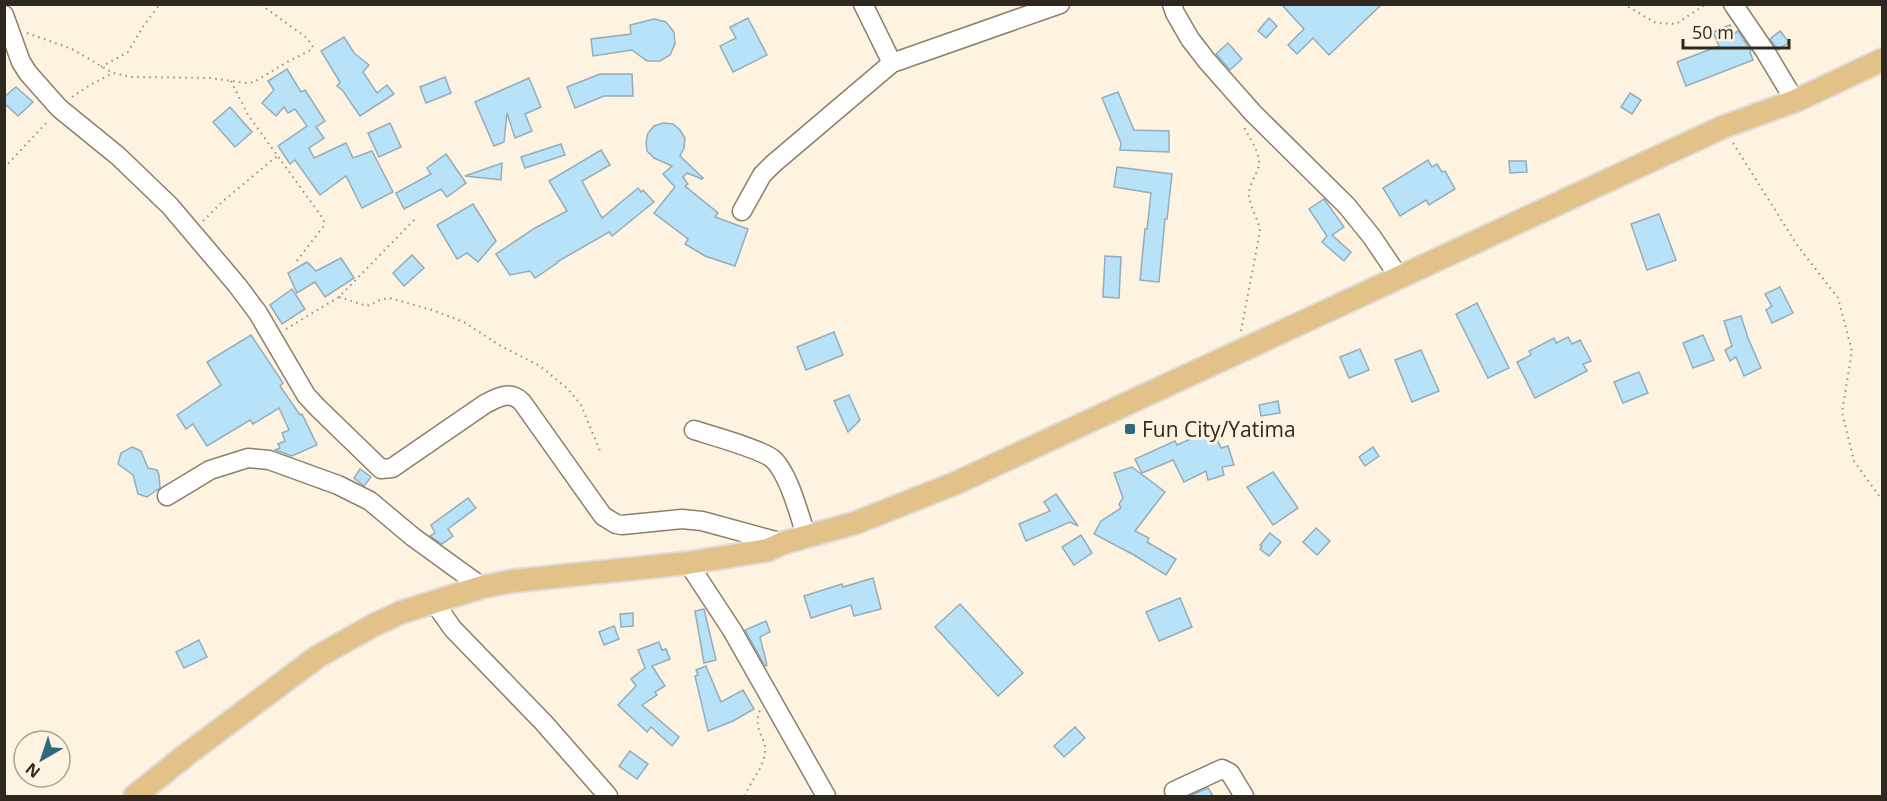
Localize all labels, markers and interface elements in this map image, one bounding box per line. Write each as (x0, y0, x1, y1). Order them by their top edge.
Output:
scale bar (1683, 12, 1790, 50)
text: 50 m (1692, 20, 1734, 44)
place label: Fun City/Yatima (1142, 415, 1296, 443)
marker: Fun City/Yatima (1123, 422, 1137, 436)
north arrow (12, 729, 72, 789)
text: N (21, 758, 45, 783)

